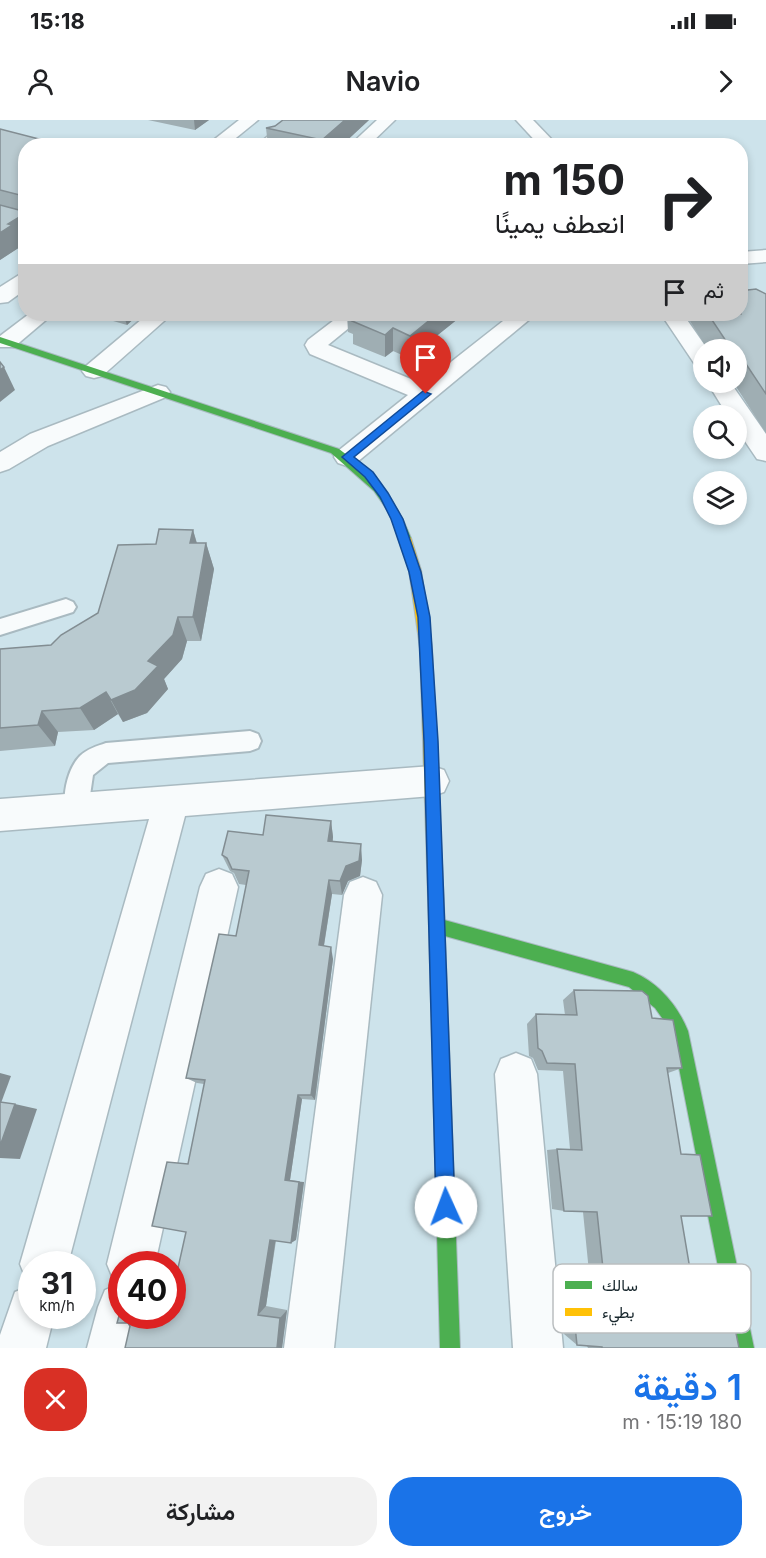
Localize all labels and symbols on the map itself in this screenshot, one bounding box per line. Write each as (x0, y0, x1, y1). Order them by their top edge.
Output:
pin (400, 332, 451, 394)
position arrow (414, 1175, 478, 1239)
speed limit sign: 40 (108, 1251, 186, 1329)
legend (553, 1264, 751, 1333)
text: سالك (602, 1275, 638, 1295)
text: بطيء (602, 1302, 634, 1326)

